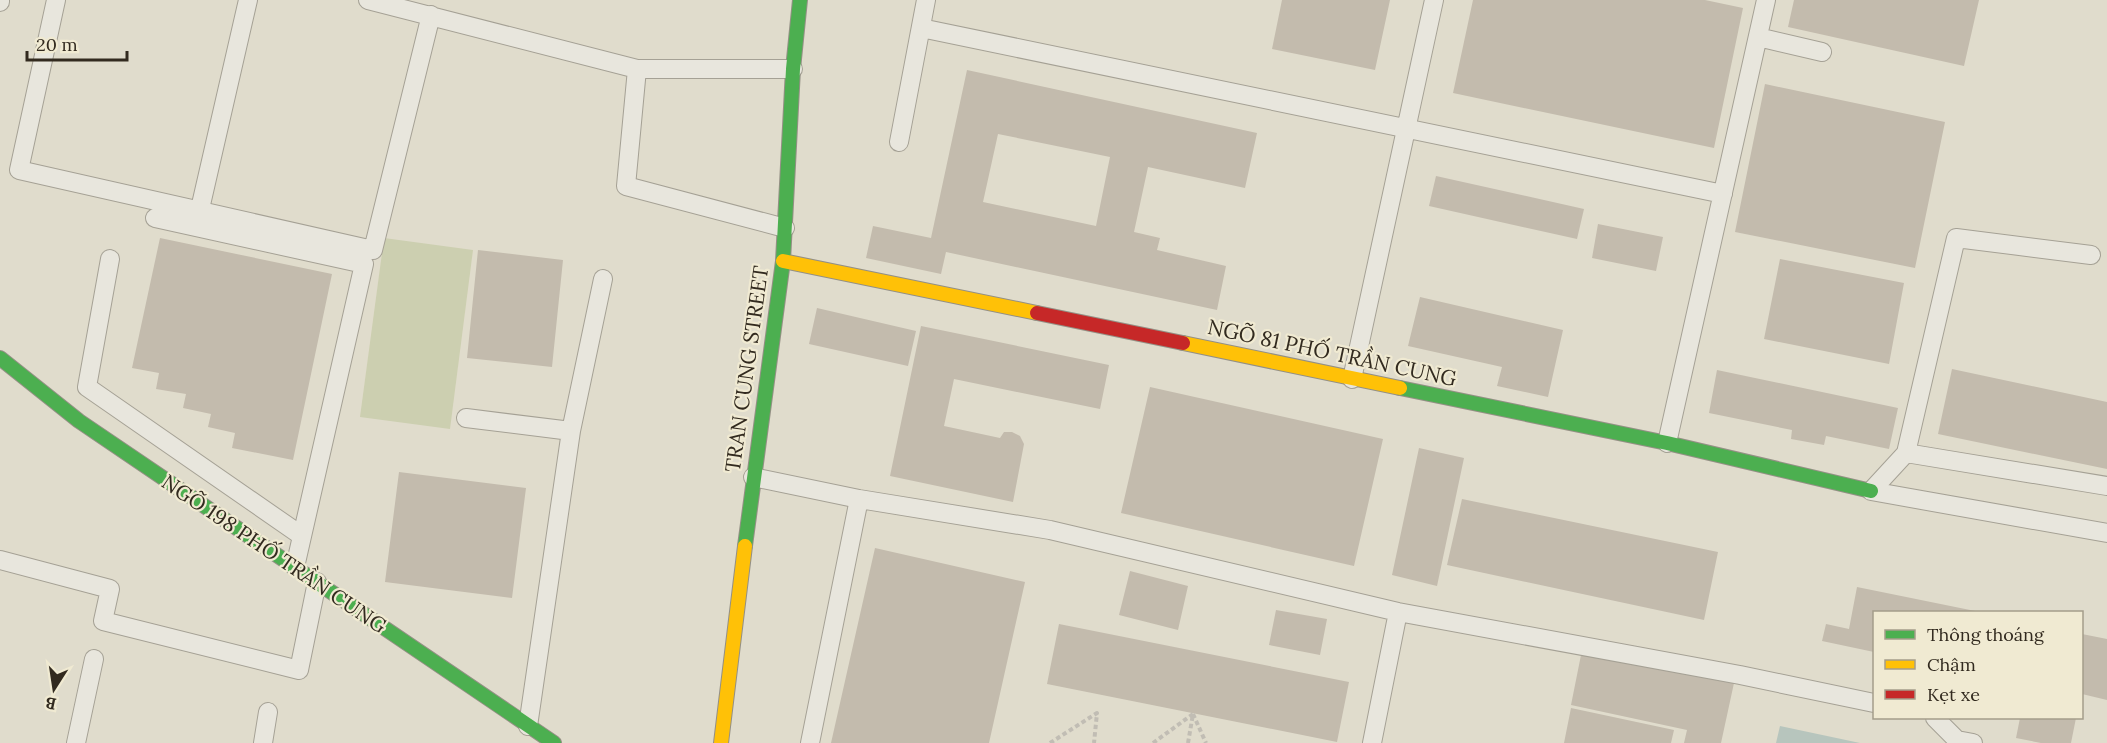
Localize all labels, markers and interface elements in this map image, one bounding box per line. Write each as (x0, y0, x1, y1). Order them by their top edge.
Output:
scale bar (27, 24, 128, 62)
text: 20 m (36, 33, 78, 56)
street label: TRAN CUNG STREET (719, 264, 774, 474)
street label: NGÕ 81 PHỐ TRẦN CUNG (1205, 312, 1459, 392)
street label: NGÕ 198 PHỐ TRẦN CUNG (157, 467, 393, 639)
legend (1873, 611, 2083, 719)
text: Thông thoáng (1927, 623, 2045, 646)
text: Chậm (1927, 653, 1976, 676)
north arrow (24, 659, 84, 719)
text: Kẹt xe (1927, 683, 1980, 706)
text: B (43, 693, 58, 715)

